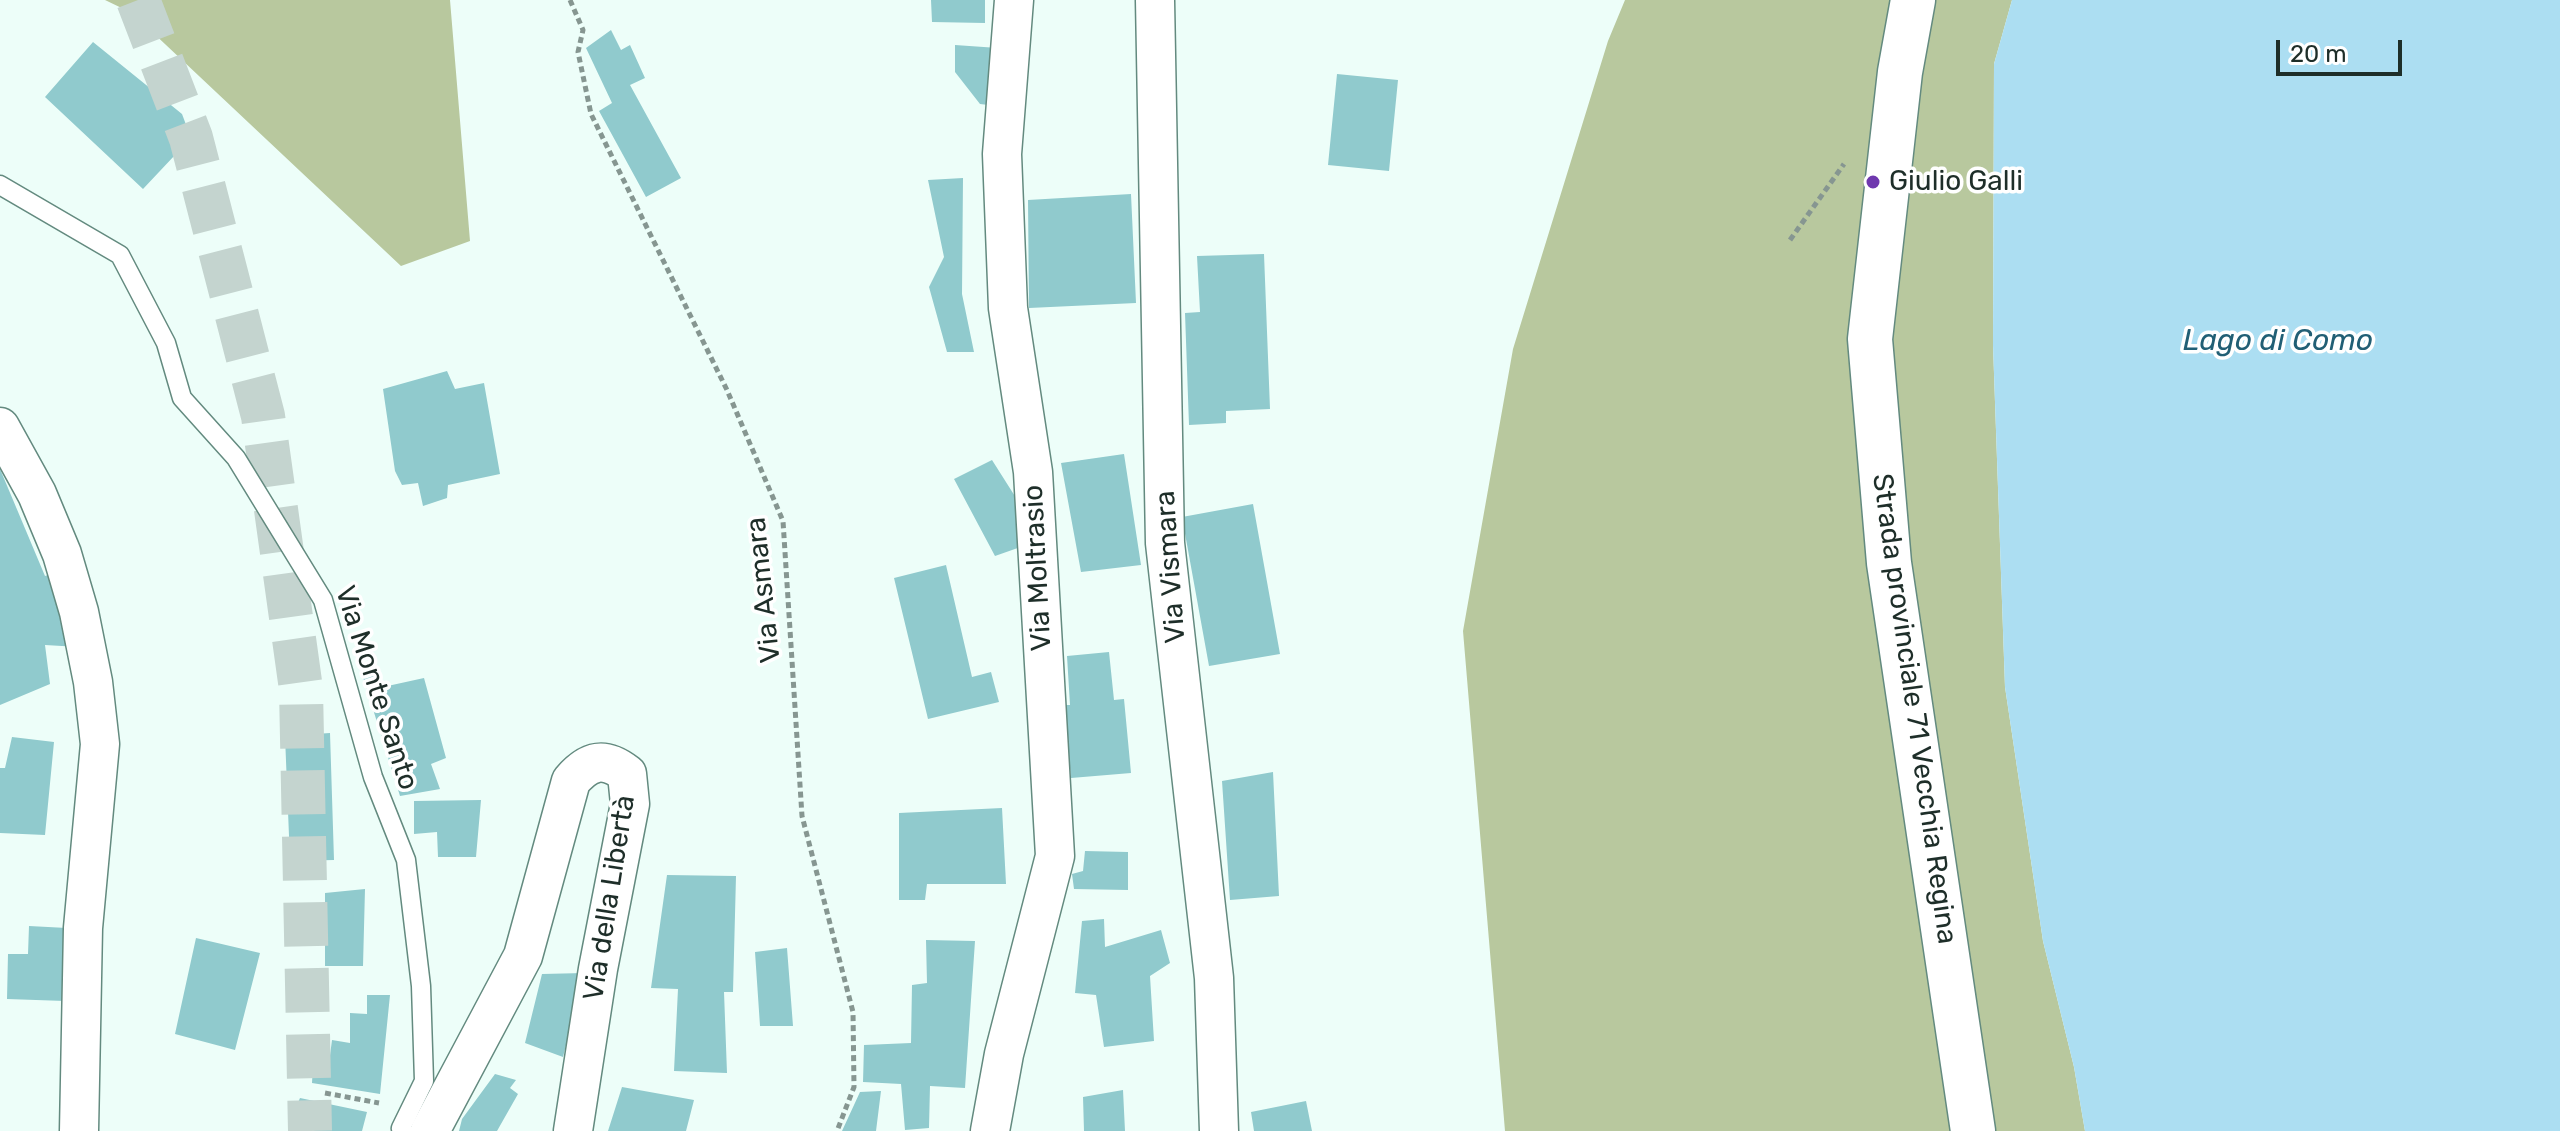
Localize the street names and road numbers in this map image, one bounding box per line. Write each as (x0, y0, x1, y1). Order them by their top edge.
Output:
street label: Strada provinciale 71 Vecchia Regina (1864, 472, 1964, 946)
street label: Via Moltrasio (1017, 484, 1059, 652)
street label: Via Vismara (1149, 490, 1193, 644)
street label: Via Asmara (740, 515, 788, 665)
street label: Via Monte Santo (327, 582, 425, 794)
street label: Via della Libertà (577, 793, 643, 1003)

